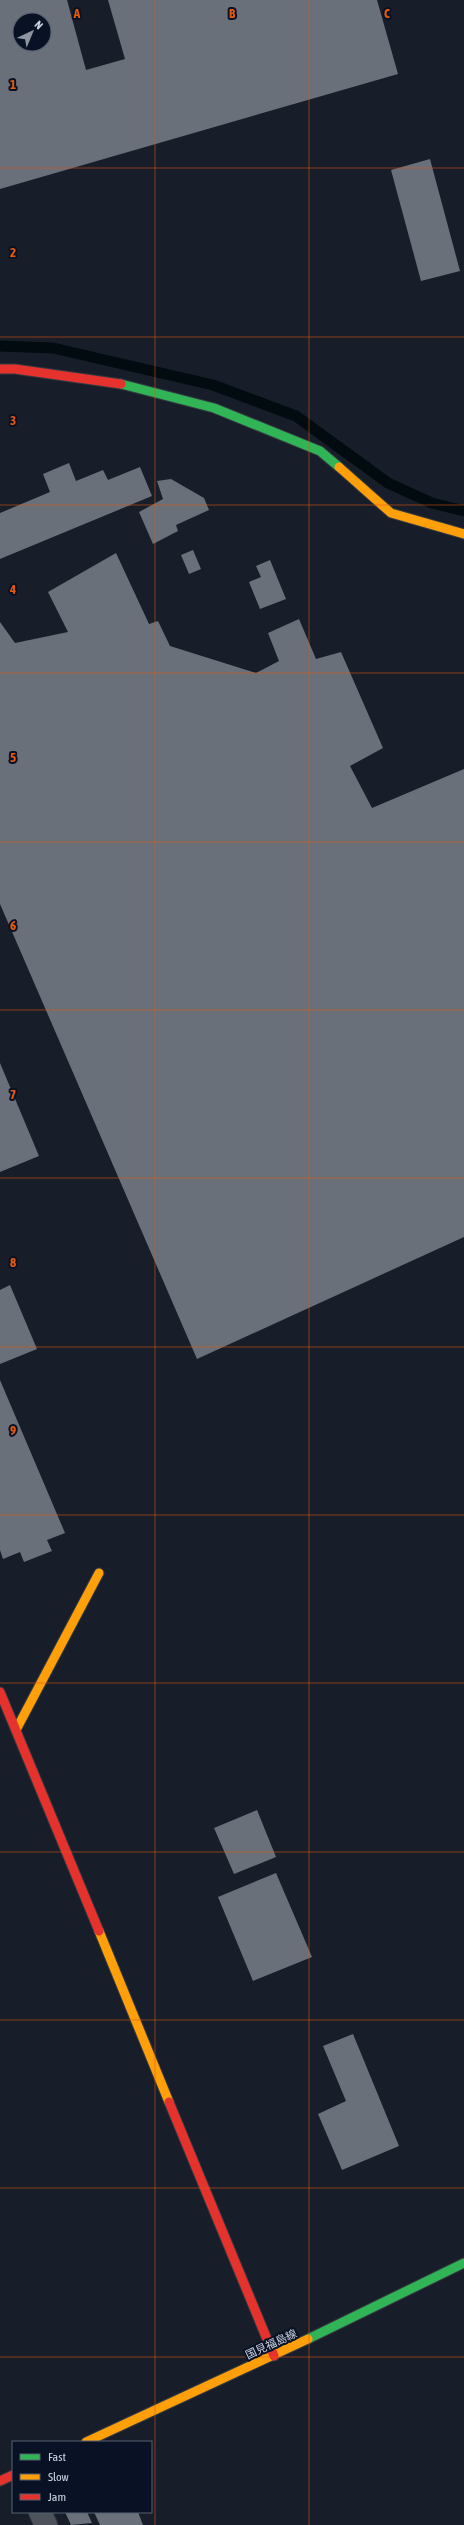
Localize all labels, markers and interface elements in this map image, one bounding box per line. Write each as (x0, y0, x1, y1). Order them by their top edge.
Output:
text: A (73, 6, 81, 21)
text: B (229, 6, 236, 21)
text: C (384, 6, 390, 21)
north arrow (12, 12, 52, 52)
text: N (32, 18, 45, 31)
text: 1 (10, 77, 16, 92)
text: 2 (10, 245, 16, 260)
text: 3 (10, 413, 16, 428)
text: 4 (9, 582, 16, 597)
text: 5 (10, 750, 16, 765)
text: 6 (10, 918, 16, 933)
text: 7 (10, 1087, 16, 1102)
text: 8 (10, 1255, 16, 1270)
text: 9 (10, 1423, 16, 1438)
street label: 国見福島線 (244, 2327, 298, 2361)
legend (12, 2441, 152, 2513)
text: Fast (48, 2450, 66, 2464)
text: Slow (48, 2470, 69, 2484)
text: Jam (48, 2490, 66, 2504)

